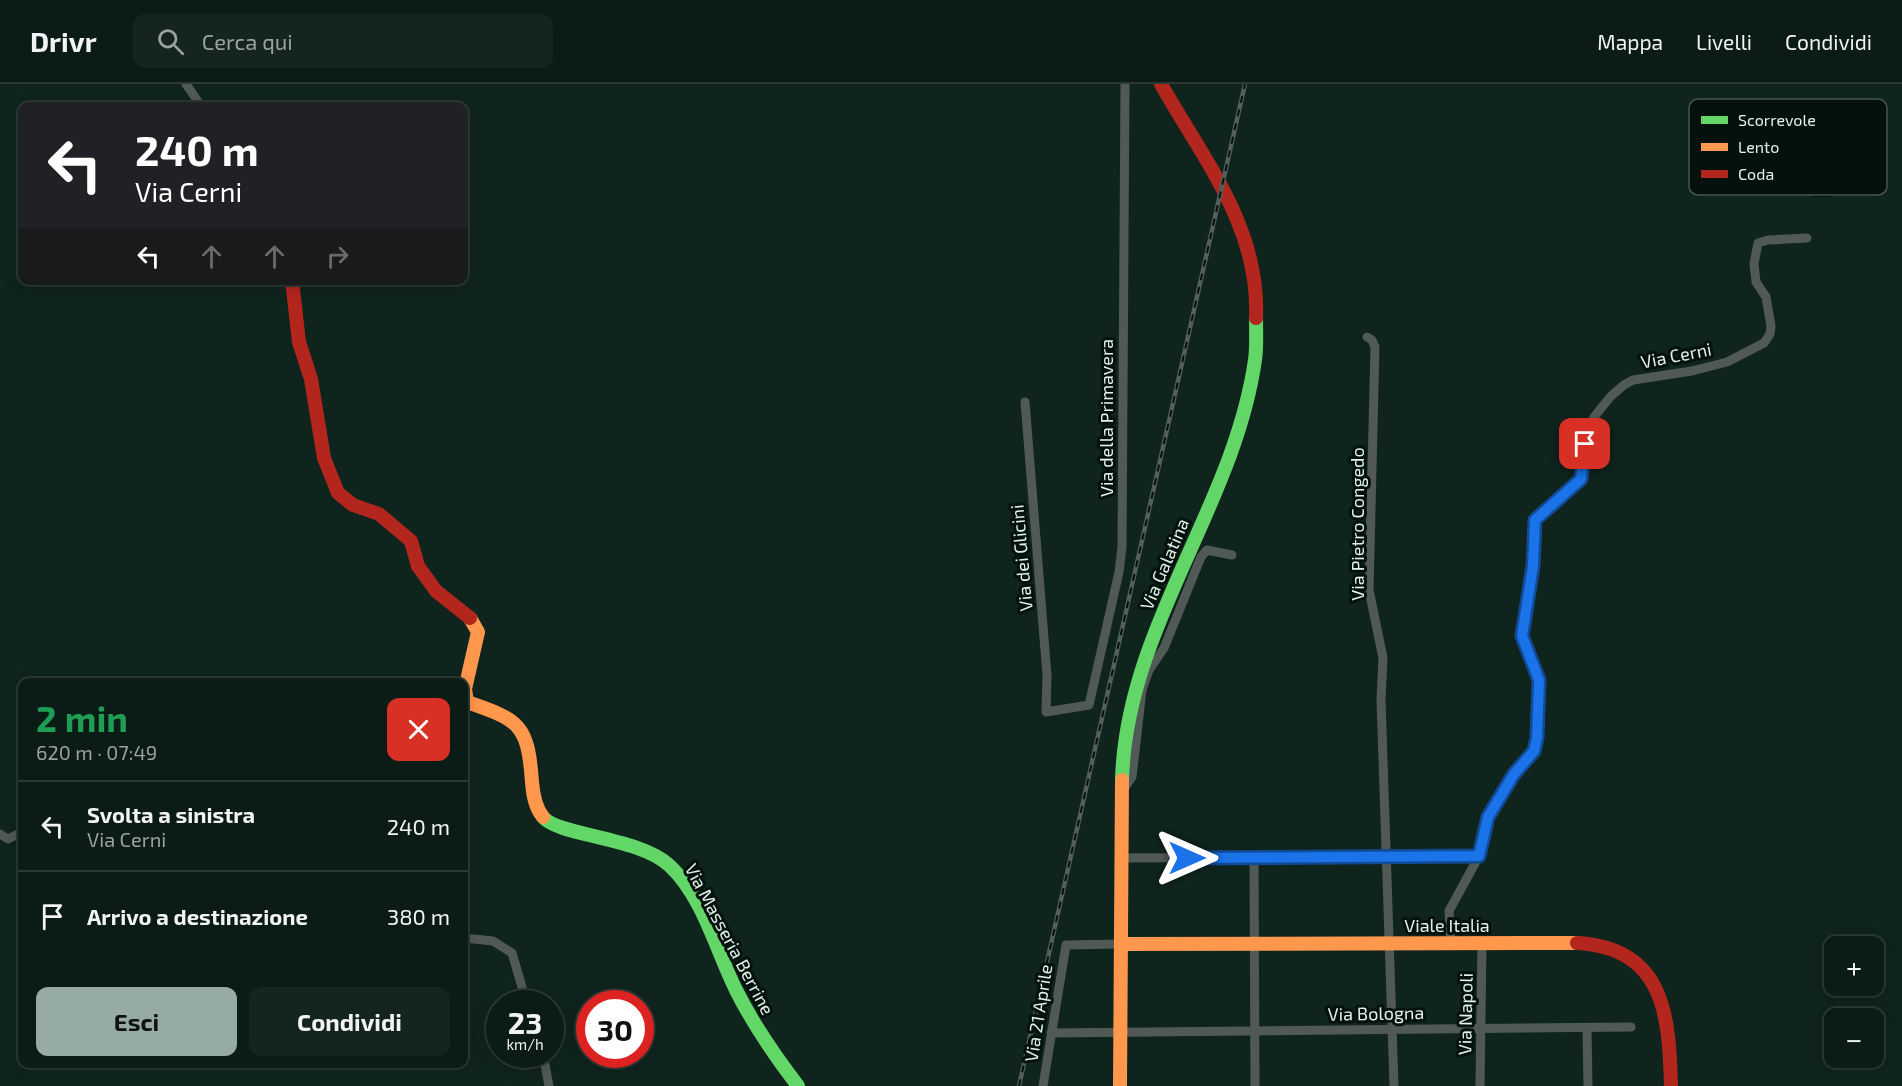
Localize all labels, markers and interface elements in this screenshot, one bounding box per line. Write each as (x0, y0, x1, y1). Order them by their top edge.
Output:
search box (133, 14, 553, 68)
text: Drivr (30, 24, 97, 58)
icon: search (154, 25, 187, 58)
text: Cerca qui (202, 28, 293, 54)
text: Mappa (1597, 29, 1663, 54)
text: Livelli (1696, 29, 1752, 54)
text: Condividi (1785, 29, 1872, 54)
legend (1689, 99, 1887, 195)
text: Scorrevole (1738, 110, 1816, 129)
text: 240 m (135, 124, 259, 174)
icon: left (36, 126, 114, 204)
text: Lento (1738, 137, 1779, 156)
text: Coda (1738, 164, 1774, 183)
text: Via Cerni (135, 175, 242, 207)
icon: left (132, 240, 165, 273)
icon: ahead (195, 240, 228, 273)
icon: ahead (258, 240, 291, 273)
icon: right (321, 240, 354, 273)
street label: Via Cerni (1639, 337, 1713, 373)
street label: Via della Primavera (1095, 339, 1117, 497)
pin (1559, 418, 1610, 469)
icon: arrive (1568, 427, 1601, 460)
street label: Via Pietro Congedo (1346, 447, 1368, 601)
street label: Via dei Glicini (1005, 504, 1037, 612)
street label: Via Galatina (1135, 515, 1193, 613)
text: 2 min (36, 696, 128, 739)
button: close (387, 698, 450, 761)
text: 620 m · 07:49 (36, 740, 157, 764)
text: Svolta a sinistra (87, 801, 255, 827)
icon: left (36, 810, 69, 843)
text: 240 m (387, 813, 450, 839)
position arrow (1155, 826, 1219, 890)
text: Via Cerni (87, 827, 166, 851)
street label: Via Masseria Berrine (681, 860, 779, 1018)
icon: arrive (36, 900, 69, 933)
text: Arrivo a destinazione (87, 903, 308, 929)
text: 380 m (387, 903, 450, 929)
street label: Viale Italia (1404, 914, 1490, 936)
map controls (1824, 936, 1884, 1068)
button: + (1824, 936, 1884, 996)
street label: Via 21 Aprile (1019, 963, 1057, 1063)
street label: Via Napoli (1453, 973, 1477, 1055)
button: Esci (36, 987, 237, 1056)
button: Condividi (249, 987, 450, 1056)
speed limit sign: 30 (576, 990, 654, 1068)
street label: Via Bologna (1327, 1001, 1425, 1025)
text: 23 (508, 1004, 542, 1040)
button: − (1824, 1008, 1884, 1068)
text: km/h (506, 1035, 544, 1053)

